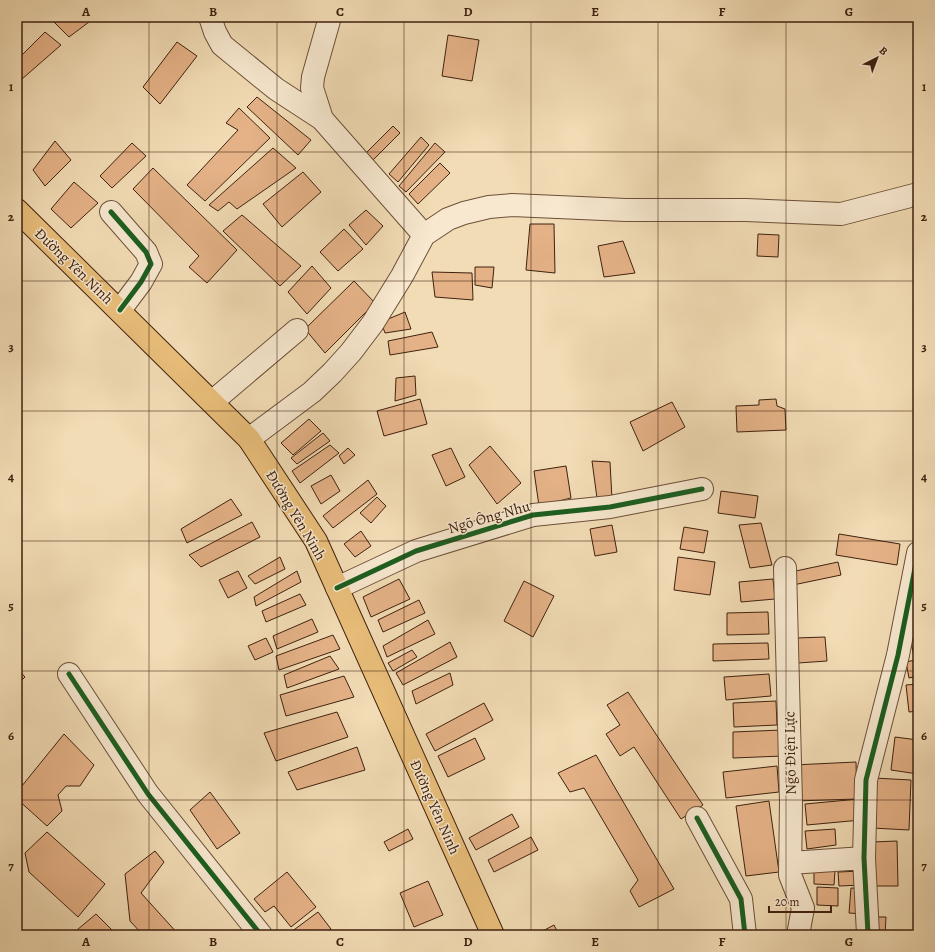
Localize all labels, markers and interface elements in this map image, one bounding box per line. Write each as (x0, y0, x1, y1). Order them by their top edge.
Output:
text: A (81, 3, 91, 20)
text: B (209, 3, 217, 20)
text: C (336, 3, 344, 20)
text: D (463, 3, 473, 20)
text: E (591, 3, 599, 20)
text: F (719, 3, 726, 20)
text: G (845, 3, 853, 20)
north arrow (857, 38, 897, 78)
text: B (876, 43, 891, 59)
text: 1 (9, 78, 14, 95)
text: 1 (922, 78, 927, 95)
text: 2 (8, 208, 15, 225)
text: 2 (921, 208, 928, 225)
street label: Đường Yên Ninh (30, 223, 118, 309)
text: 3 (8, 338, 14, 355)
text: 3 (921, 338, 927, 355)
street label: Đường Yên Ninh (261, 466, 331, 564)
text: 4 (8, 468, 14, 485)
text: 4 (921, 468, 927, 485)
street label: Ngõ Ông Nhu (446, 496, 533, 538)
text: 5 (8, 597, 14, 614)
text: 5 (921, 597, 927, 614)
street label: Ngõ Điện Lực (779, 711, 801, 795)
text: 6 (8, 727, 14, 744)
text: 6 (921, 727, 927, 744)
street label: Đường Yên Ninh (405, 756, 465, 858)
text: 7 (8, 857, 14, 874)
text: 7 (921, 857, 927, 874)
scale bar (769, 888, 831, 914)
text: 20 m (775, 894, 799, 910)
text: A (81, 933, 91, 950)
text: B (209, 933, 217, 950)
text: C (336, 933, 344, 950)
text: D (463, 933, 473, 950)
text: E (591, 933, 599, 950)
text: F (719, 933, 726, 950)
text: G (845, 933, 853, 950)

